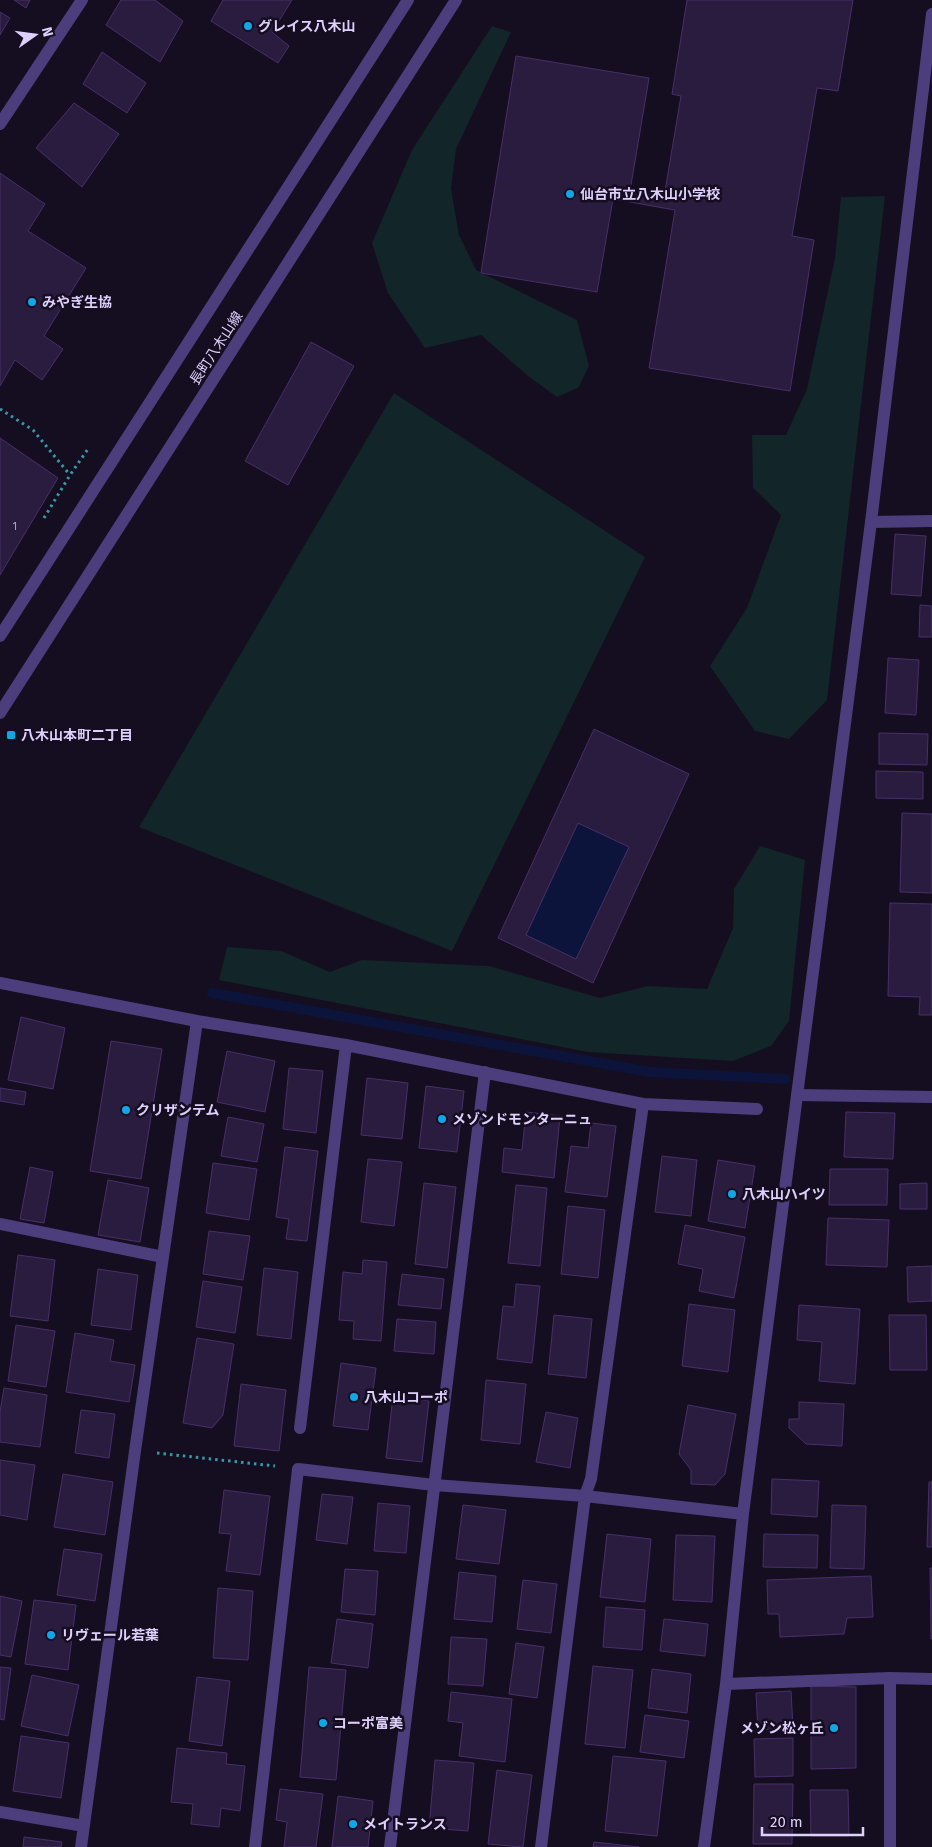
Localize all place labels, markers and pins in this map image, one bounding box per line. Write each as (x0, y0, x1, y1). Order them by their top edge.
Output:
place label: グレイス八木山 (258, 18, 356, 35)
marker: グレイス八木山 (242, 20, 254, 32)
place label: 仙台市立八木山小学校 (580, 186, 720, 203)
marker: 仙台市立八木山小学校 (564, 188, 576, 200)
place label: みやぎ生協 (42, 294, 112, 311)
marker: みやぎ生協 (26, 296, 38, 308)
place label: 八木山本町二丁目 (21, 727, 133, 744)
marker: 八木山本町二丁目 (5, 729, 17, 741)
place label: クリザンテム (136, 1102, 220, 1119)
marker: クリザンテム (120, 1104, 132, 1116)
place label: メゾンドモンターニュ (452, 1111, 592, 1128)
marker: メゾンドモンターニュ (436, 1113, 448, 1125)
place label: 八木山ハイツ (742, 1186, 826, 1203)
marker: 八木山ハイツ (726, 1188, 738, 1200)
place label: 八木山コーポ (364, 1389, 448, 1406)
marker: 八木山コーポ (348, 1391, 360, 1403)
place label: リヴェール若葉 (61, 1627, 159, 1644)
marker: リヴェール若葉 (45, 1629, 57, 1641)
place label: コーポ富美 (333, 1715, 403, 1732)
marker: コーポ富美 (317, 1717, 329, 1729)
place label: メゾン松ヶ丘 (740, 1720, 824, 1737)
marker: メゾン松ヶ丘 (828, 1722, 840, 1734)
place label: メイトランス (363, 1816, 447, 1833)
marker: メイトランス (347, 1818, 359, 1830)

